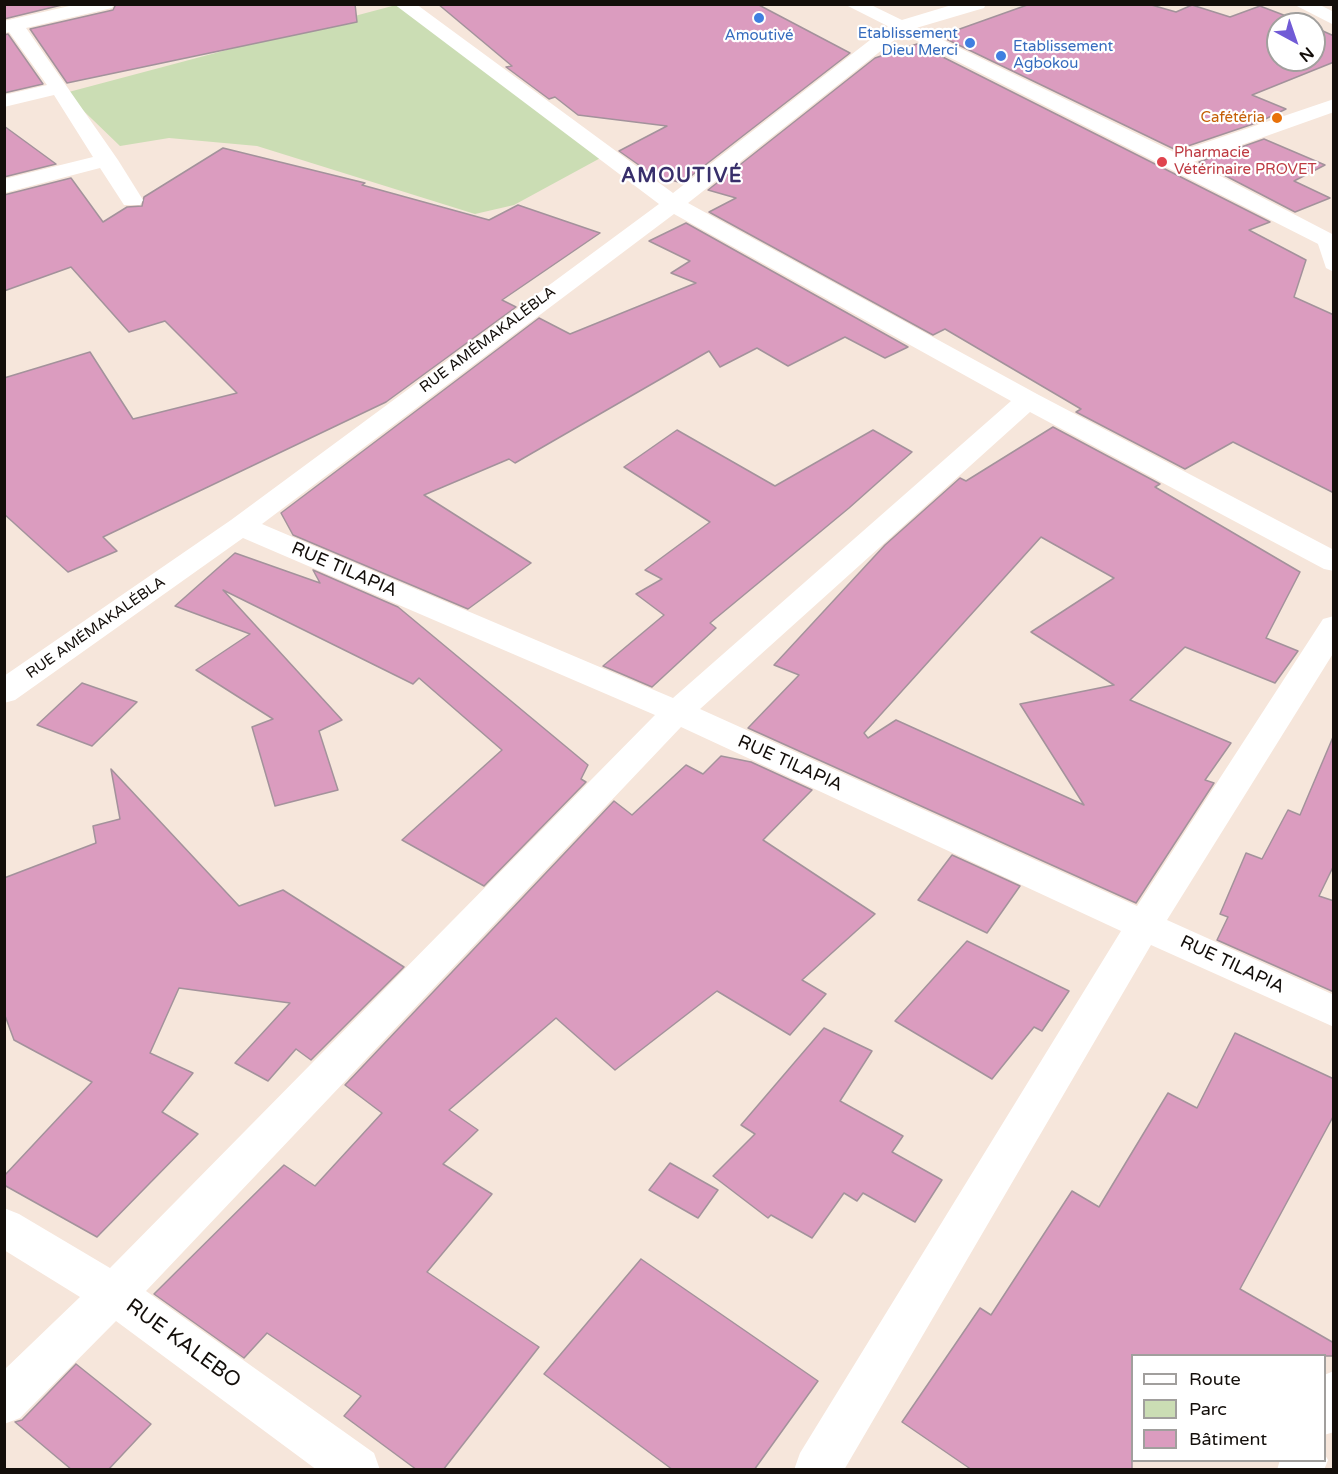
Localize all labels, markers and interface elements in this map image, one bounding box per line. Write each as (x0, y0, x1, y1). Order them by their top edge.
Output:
marker: Amoutivé (752, 11, 766, 25)
north arrow (1266, 12, 1326, 72)
place label: Etablissement Dieu Merci (858, 25, 958, 60)
place label: Amoutivé (725, 27, 793, 45)
marker: Etablissement Dieu Merci (963, 36, 977, 50)
place label: Etablissement Agbokou (1013, 38, 1113, 73)
text: N (1295, 42, 1318, 66)
marker: Etablissement Agbokou (994, 49, 1008, 63)
place label: Cafétéria (1201, 109, 1265, 127)
marker: Cafétéria (1270, 111, 1284, 125)
place label: Pharmacie Vétérinaire PROVET (1174, 144, 1317, 179)
marker: Pharmacie Vétérinaire PROVET (1155, 155, 1169, 169)
district label: AMOUTIVÉ (621, 165, 743, 189)
street label: RUE AMÉMAKALÉBLA (416, 283, 560, 397)
street label: RUE TILAPIA (288, 538, 400, 602)
street label: RUE AMÉMAKALÉBLA (23, 573, 169, 683)
street label: RUE TILAPIA (734, 731, 846, 797)
street label: RUE TILAPIA (1176, 931, 1288, 999)
street label: RUE KALEBO (121, 1294, 245, 1394)
legend (1131, 1354, 1326, 1462)
text: Route (1189, 1368, 1241, 1390)
text: Parc (1189, 1398, 1227, 1420)
text: Bâtiment (1189, 1428, 1267, 1450)

